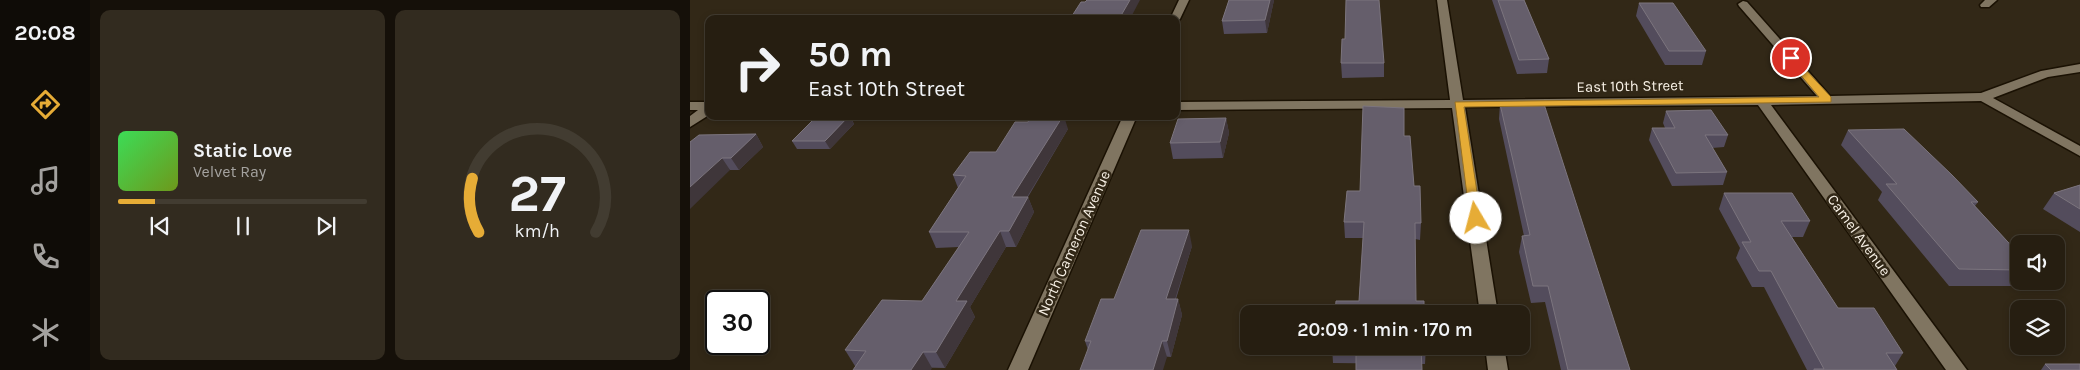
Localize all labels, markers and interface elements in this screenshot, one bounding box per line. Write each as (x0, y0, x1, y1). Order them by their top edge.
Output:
text: 20:08 (14, 20, 76, 46)
text: 50 m (808, 34, 893, 75)
icon: right (725, 35, 790, 100)
pin (1770, 37, 1812, 79)
icon: arrive (1777, 44, 1805, 72)
text: East 10th Street (808, 76, 965, 102)
street label: East 10th Street (1576, 76, 1684, 96)
icon: directions (28, 87, 63, 122)
text: Static Love (193, 140, 292, 162)
text: Velvet Ray (193, 162, 266, 181)
icon: music (28, 163, 63, 198)
text: 27 (509, 163, 566, 224)
street label: North Cameron Avenue (1034, 168, 1114, 318)
position arrow (1449, 191, 1501, 243)
street label: Camel Avenue (1823, 191, 1895, 279)
icon: previous (146, 212, 174, 240)
icon: pause (229, 212, 257, 240)
icon: next (312, 212, 340, 240)
text: km/h (515, 221, 560, 242)
map controls (2010, 235, 2065, 355)
button: sound (2010, 235, 2065, 290)
icon: phone (28, 239, 63, 274)
speed limit sign: 30 (705, 290, 770, 355)
button: layers (2010, 300, 2065, 355)
icon: climate (28, 315, 63, 350)
text: 20:09 · 1 min · 170 m (1297, 319, 1473, 341)

